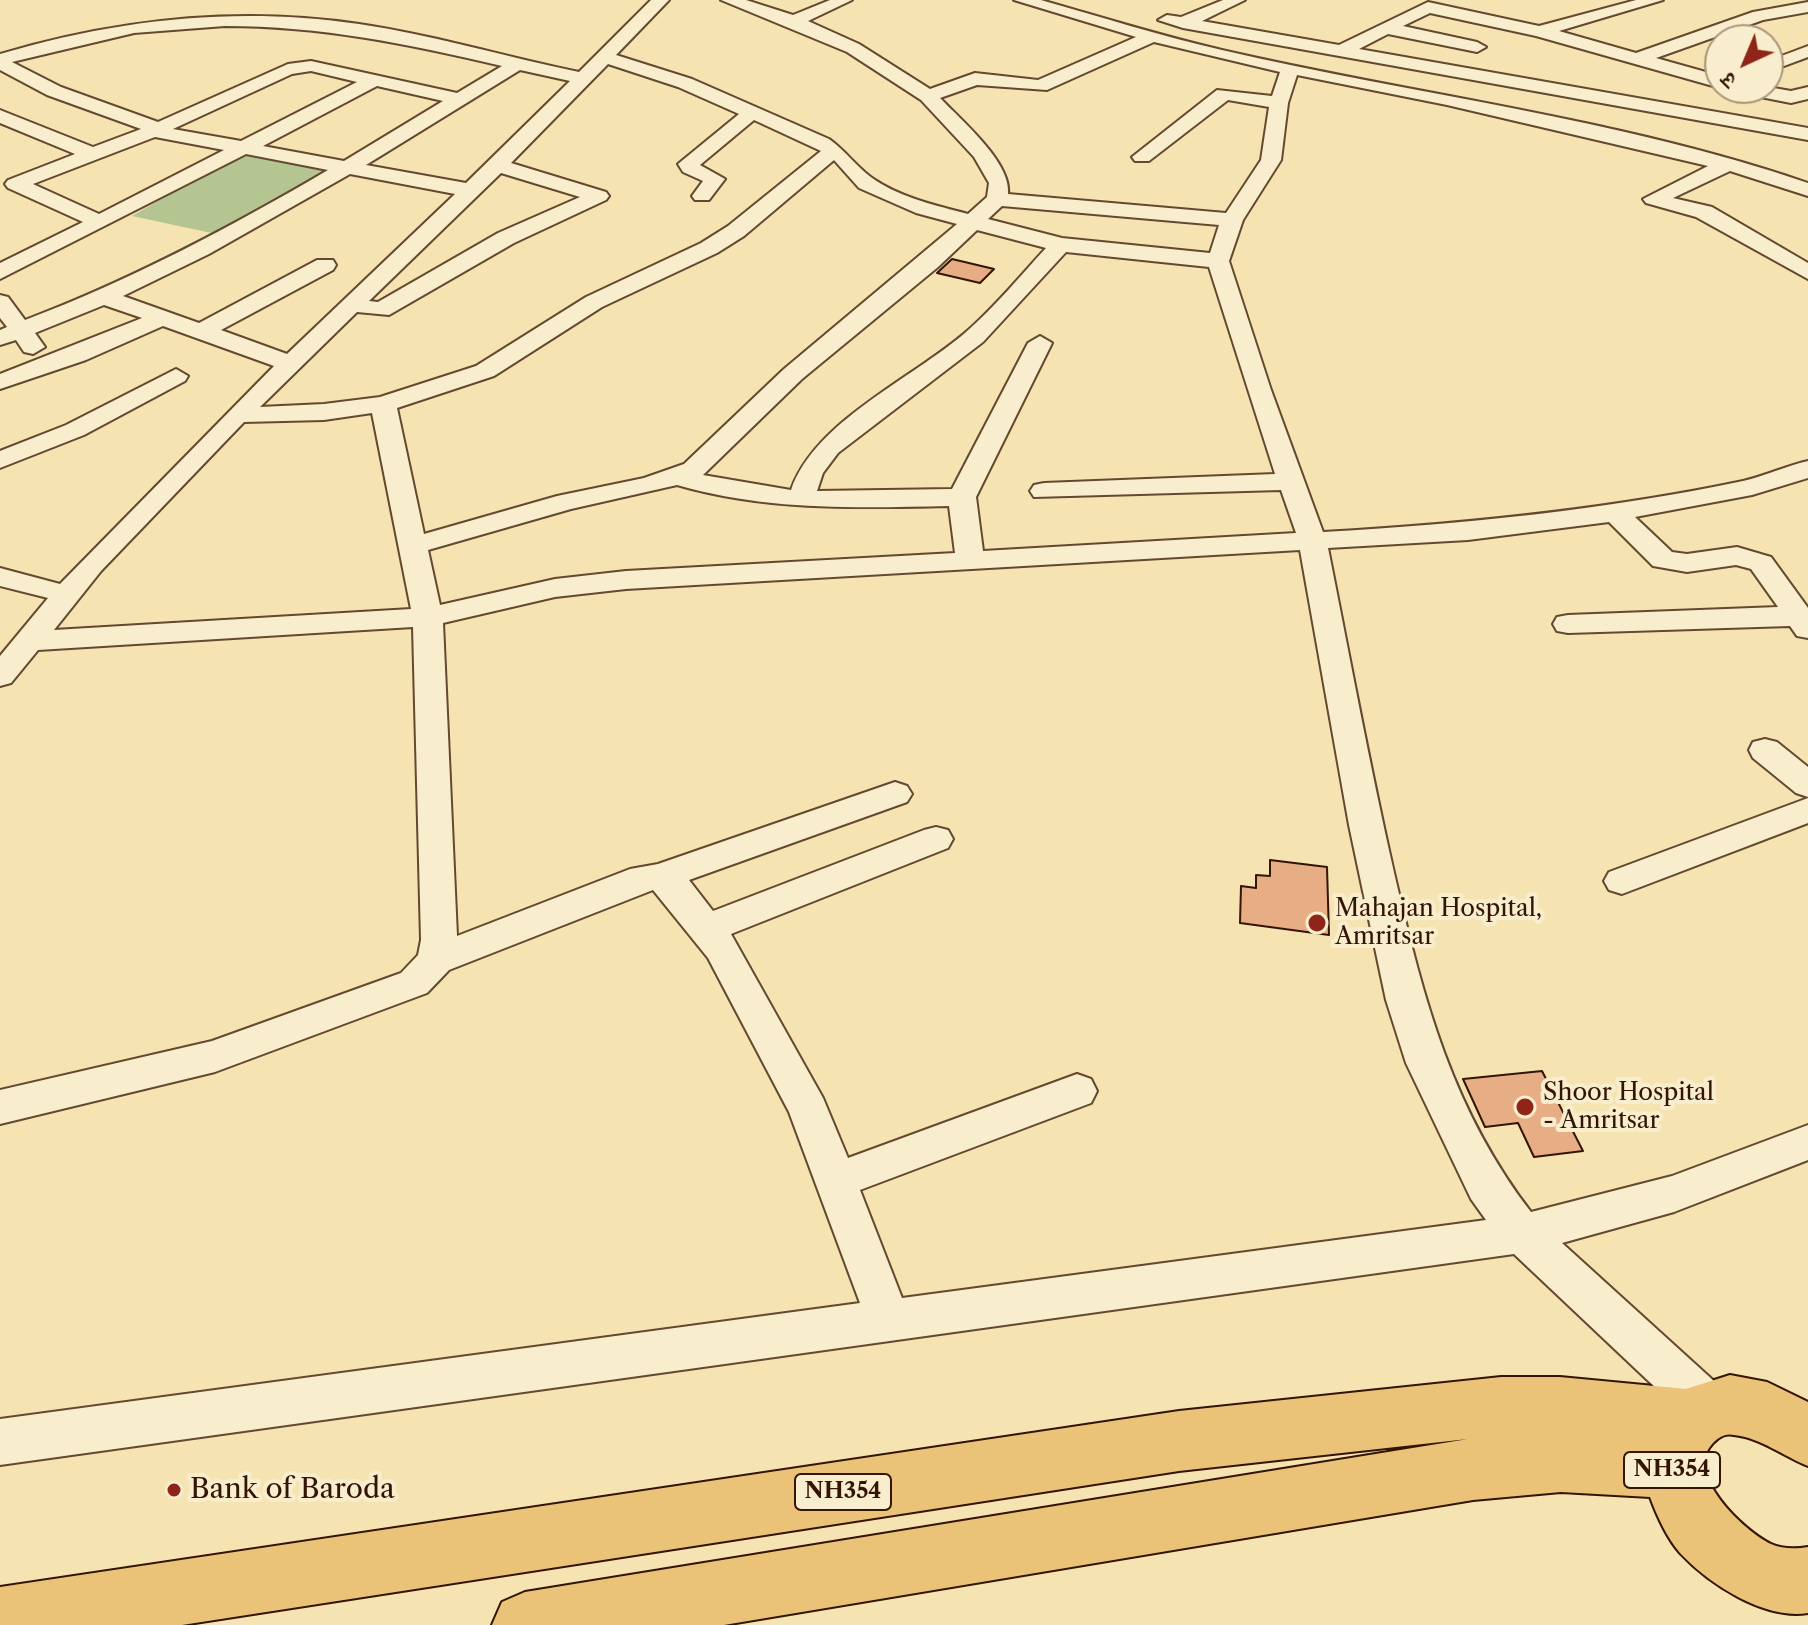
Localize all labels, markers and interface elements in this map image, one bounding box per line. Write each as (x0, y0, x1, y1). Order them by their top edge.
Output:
north arrow (1704, 24, 1784, 104)
text: उ (1715, 67, 1742, 94)
place label: Mahajan Hospital, Amritsar (1335, 895, 1542, 951)
marker: Mahajan Hospital, Amritsar (1306, 912, 1328, 934)
place label: Shoor Hospital - Amritsar (1543, 1079, 1714, 1135)
marker: Shoor Hospital - Amritsar (1514, 1096, 1536, 1118)
road number: NH354 (1624, 1452, 1720, 1488)
place label: Bank of Baroda (190, 1473, 395, 1507)
road number: NH354 (795, 1474, 891, 1510)
marker: Bank of Baroda (165, 1481, 183, 1499)

